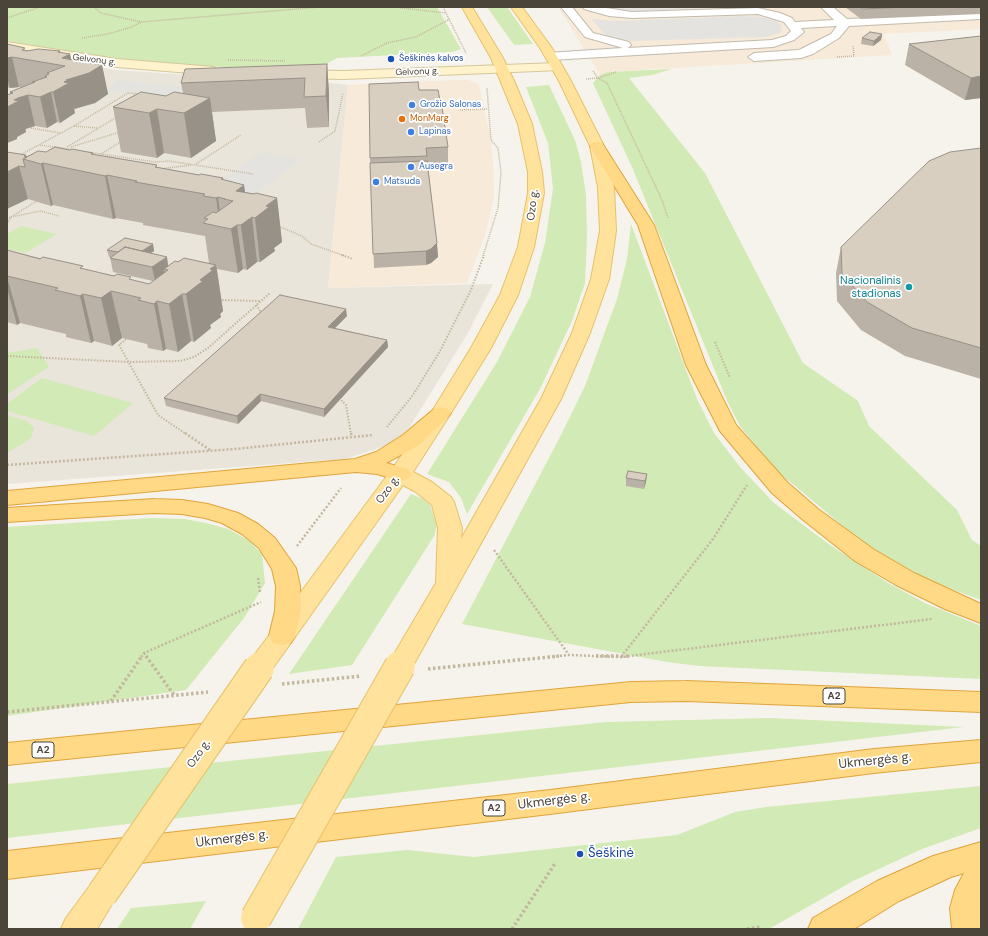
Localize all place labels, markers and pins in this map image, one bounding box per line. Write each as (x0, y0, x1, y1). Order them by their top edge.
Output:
marker: Šeškinės kalvos (386, 54, 396, 64)
place label: Šeškinės kalvos (399, 54, 464, 64)
marker: Grožio Salonas (407, 100, 417, 110)
place label: Grožio Salonas (420, 100, 481, 110)
marker: MonMarg (397, 114, 407, 124)
place label: MonMarg (410, 114, 449, 124)
marker: Lapinas (406, 127, 416, 137)
place label: Lapinas (419, 127, 451, 137)
marker: Ausegra (406, 162, 416, 172)
place label: Ausegra (419, 162, 453, 172)
marker: Matsuda (371, 177, 381, 187)
place label: Matsuda (384, 177, 420, 187)
place label: Nacionalinis stadionas (840, 274, 901, 300)
marker: Nacionalinis stadionas (904, 282, 914, 292)
place label: Šeškinė (588, 846, 634, 862)
marker: Šeškinė (575, 849, 585, 859)

